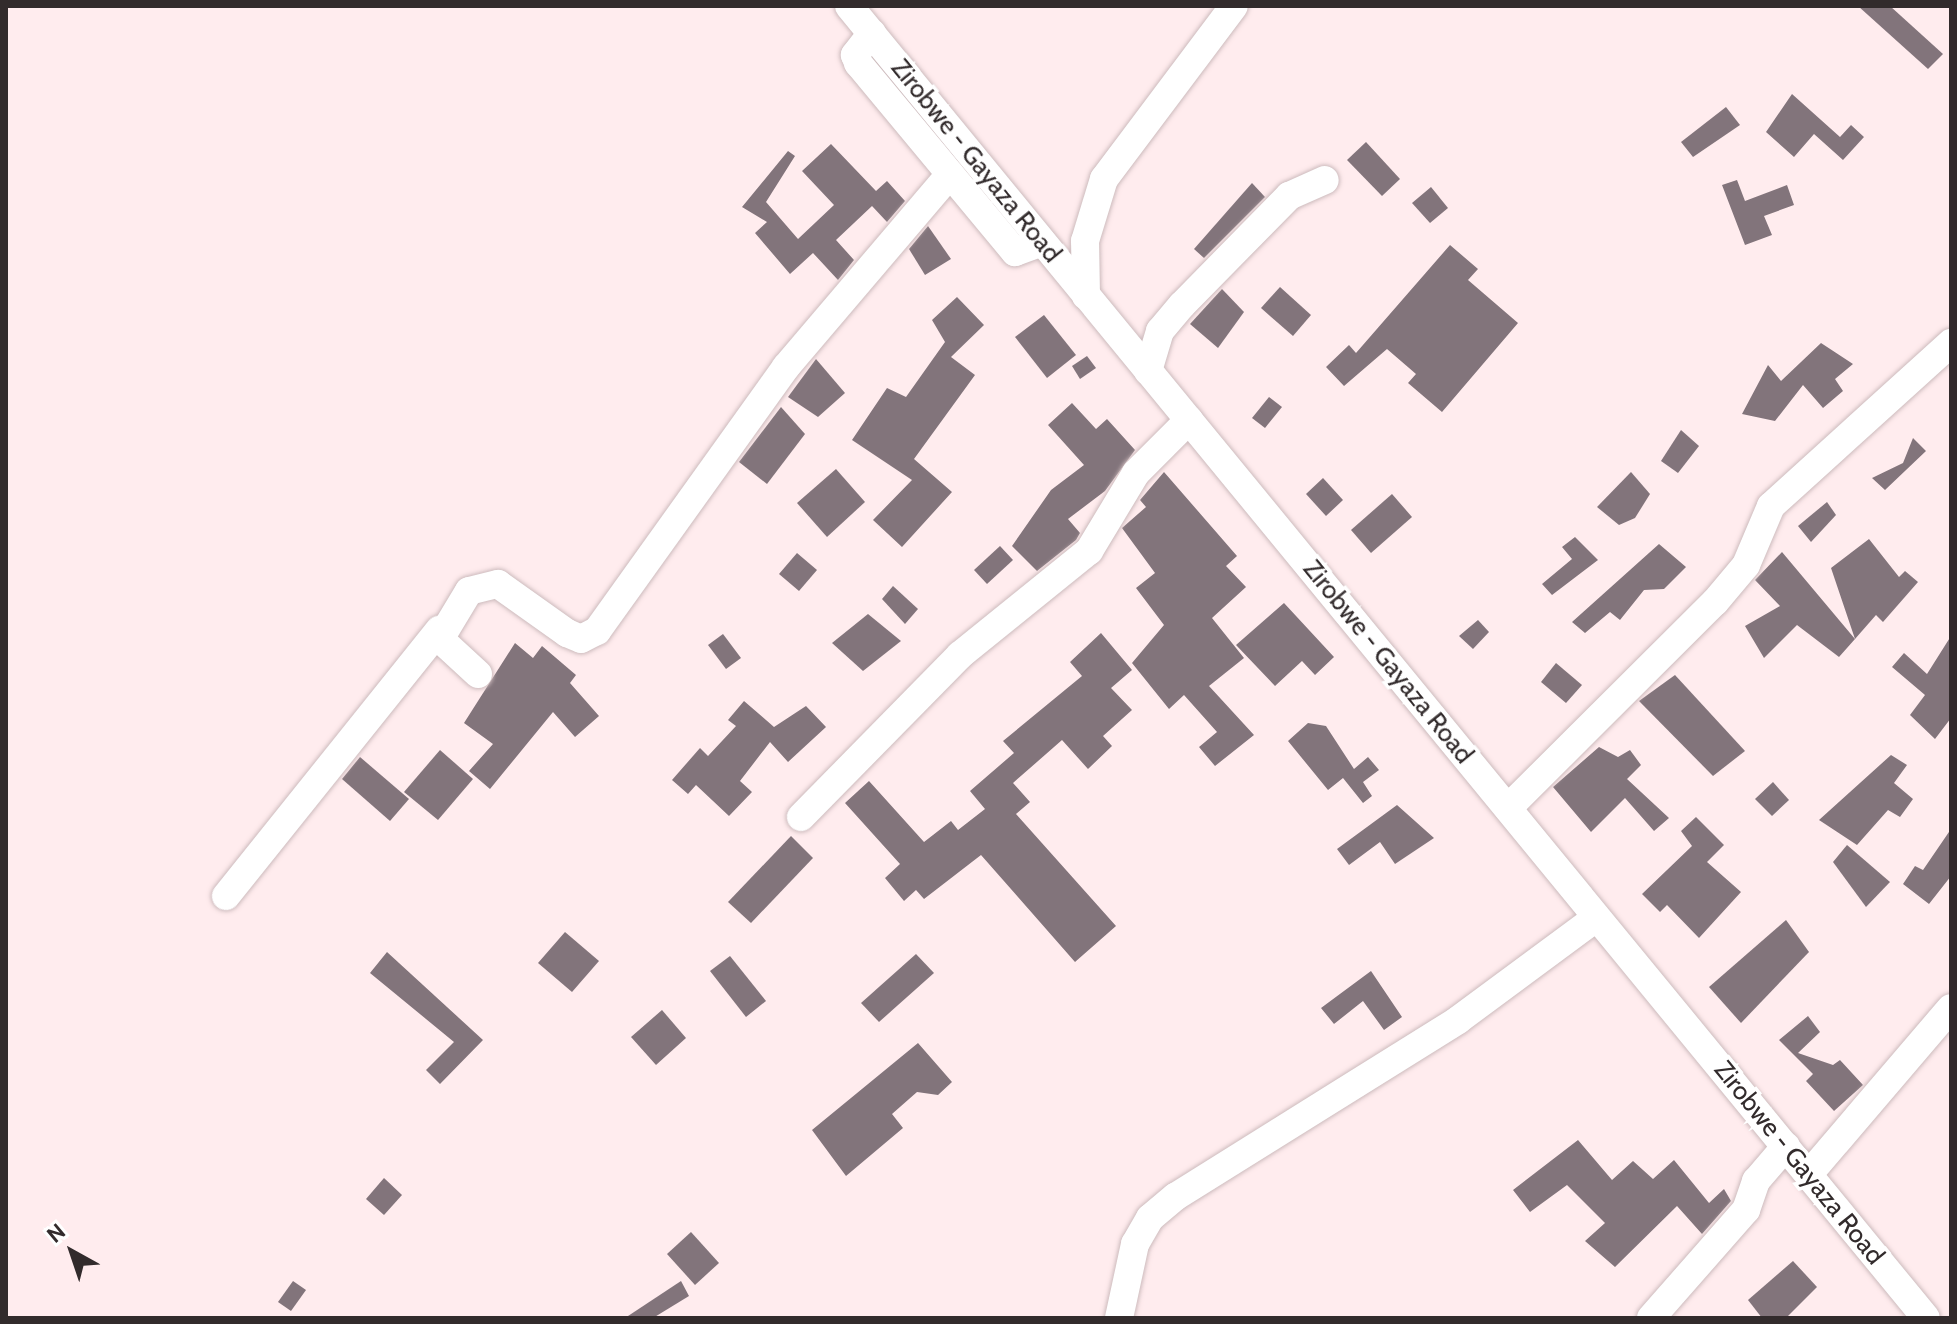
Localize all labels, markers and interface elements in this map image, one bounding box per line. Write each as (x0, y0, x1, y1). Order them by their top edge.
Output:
street label: Zirobwe - Gayaza Road (884, 53, 1068, 269)
street label: Zirobwe - Gayaza Road (1296, 554, 1480, 770)
street label: Zirobwe - Gayaza Road (1707, 1055, 1891, 1271)
north arrow (32, 1212, 112, 1292)
text: N (42, 1218, 71, 1249)

